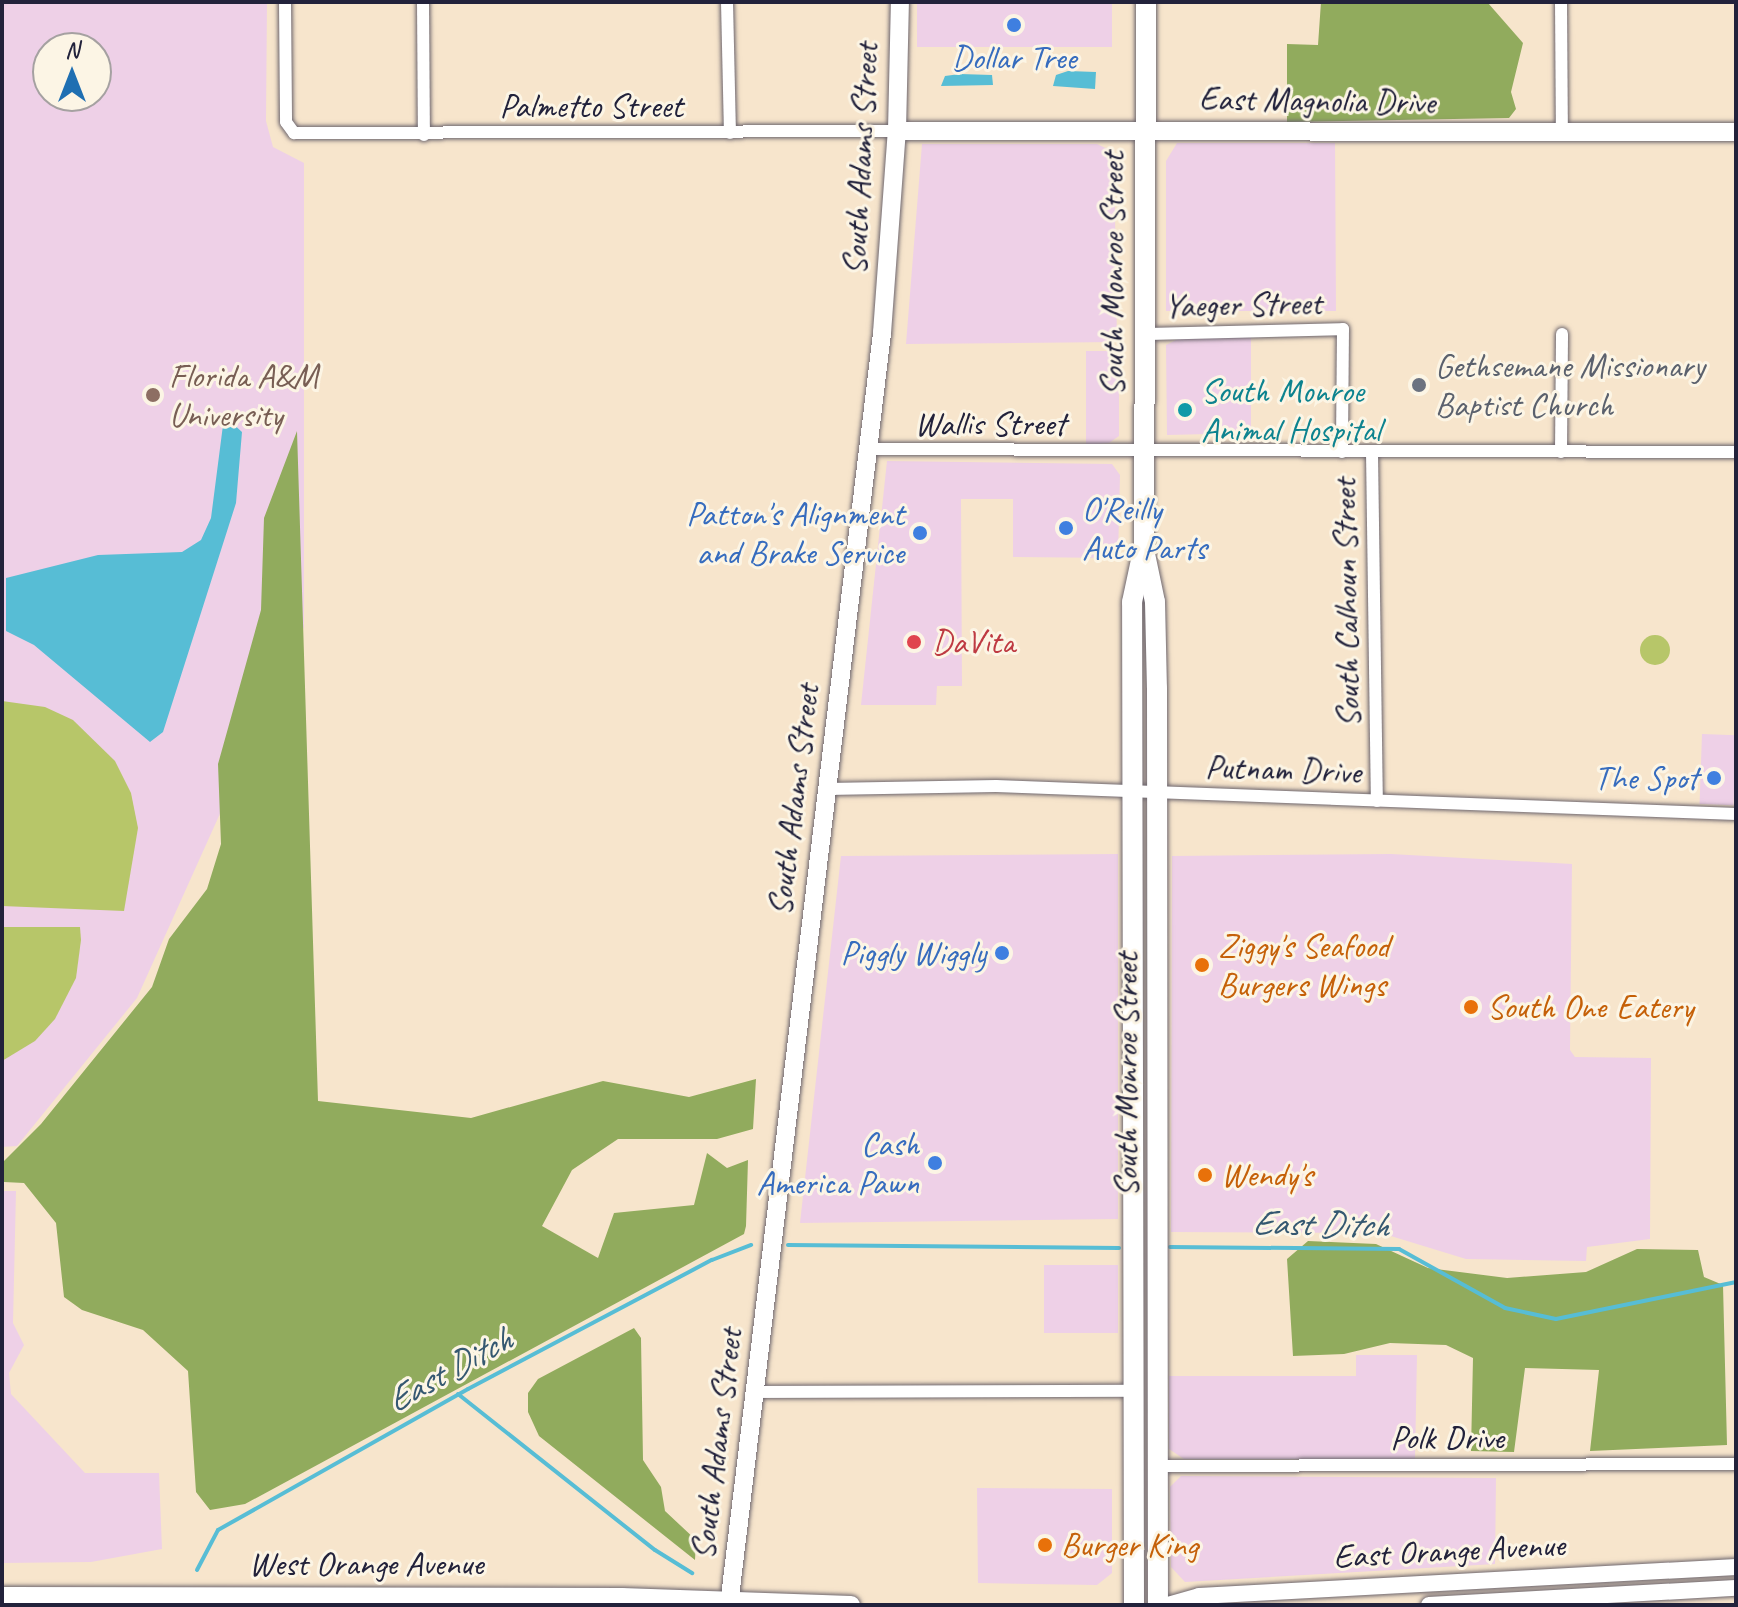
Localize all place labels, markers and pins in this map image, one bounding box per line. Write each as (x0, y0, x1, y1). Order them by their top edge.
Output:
marker: Dollar Tree (1005, 16, 1023, 34)
place label: Dollar Tree (952, 38, 1076, 78)
place label: Gethsemane Missionary Baptist Church (1435, 345, 1706, 424)
place label: Florida A&M University (169, 355, 318, 434)
place label: South Monroe Animal Hospital (1201, 370, 1381, 450)
marker: Gethsemane Missionary Baptist Church (1410, 376, 1428, 394)
marker: Florida A&M University (144, 386, 162, 404)
marker: South Monroe Animal Hospital (1176, 401, 1194, 419)
place label: O'Reilly Auto Parts (1082, 488, 1207, 568)
place label: Patton's Alignment and Brake Service (688, 493, 904, 572)
marker: O'Reilly Auto Parts (1057, 519, 1075, 537)
marker: Patton's Alignment and Brake Service (911, 524, 929, 542)
place label: DaVita (932, 622, 1015, 662)
marker: DaVita (903, 631, 925, 653)
place label: The Spot (1594, 758, 1698, 798)
marker: The Spot (1705, 769, 1723, 787)
place label: Ziggy's Seafood Burgers Wings (1218, 925, 1389, 1004)
place label: Piggly Wiggly (840, 933, 986, 973)
marker: Piggly Wiggly (993, 944, 1011, 962)
marker: Ziggy's Seafood Burgers Wings (1193, 956, 1211, 974)
place label: South One Eatery (1487, 987, 1693, 1027)
marker: South One Eatery (1462, 998, 1480, 1016)
place label: Cash America Pawn (757, 1123, 919, 1202)
marker: Cash America Pawn (926, 1154, 944, 1172)
place label: Wendy's (1221, 1155, 1313, 1195)
marker: Wendy's (1196, 1166, 1214, 1184)
place label: Burger King (1061, 1525, 1198, 1565)
marker: Burger King (1036, 1536, 1054, 1554)

